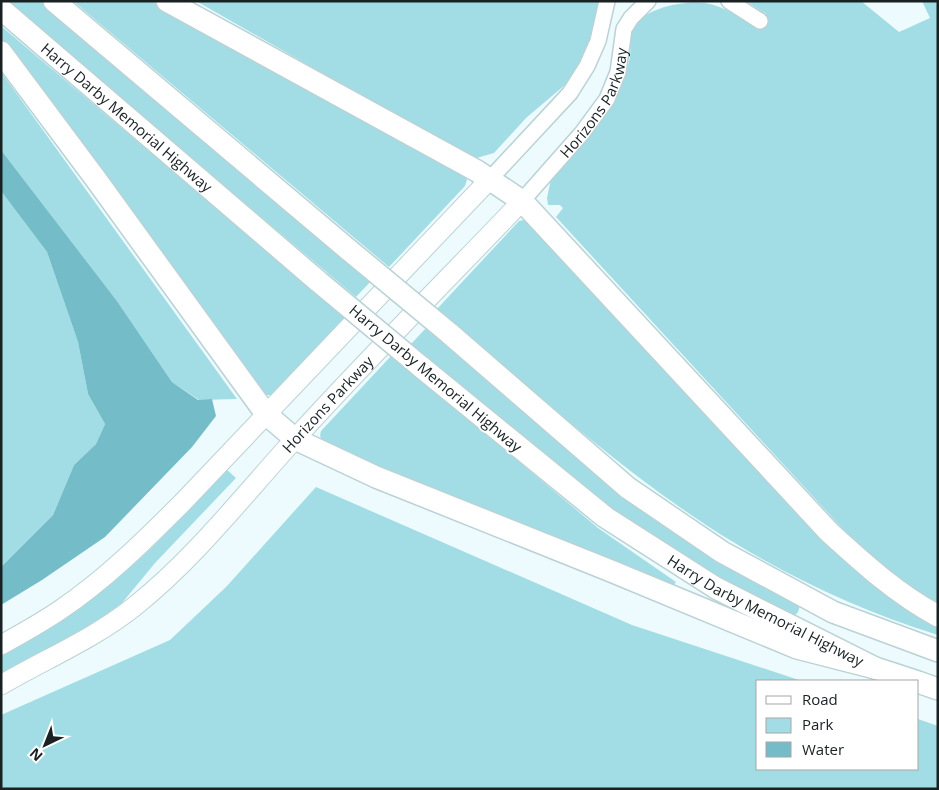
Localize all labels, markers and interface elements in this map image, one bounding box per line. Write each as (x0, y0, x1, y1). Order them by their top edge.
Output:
street label: Harry Darby Memorial Highway (37, 38, 217, 197)
street label: Horizons Parkway (555, 46, 631, 162)
street label: Harry Darby Memorial Highway (346, 300, 527, 456)
street label: Horizons Parkway (277, 351, 378, 457)
street label: Harry Darby Memorial Highway (664, 550, 868, 671)
legend (756, 680, 919, 770)
text: Road (802, 689, 838, 709)
text: Park (802, 714, 833, 734)
north arrow (20, 720, 70, 770)
text: Water (802, 739, 844, 759)
text: N (25, 744, 46, 766)

